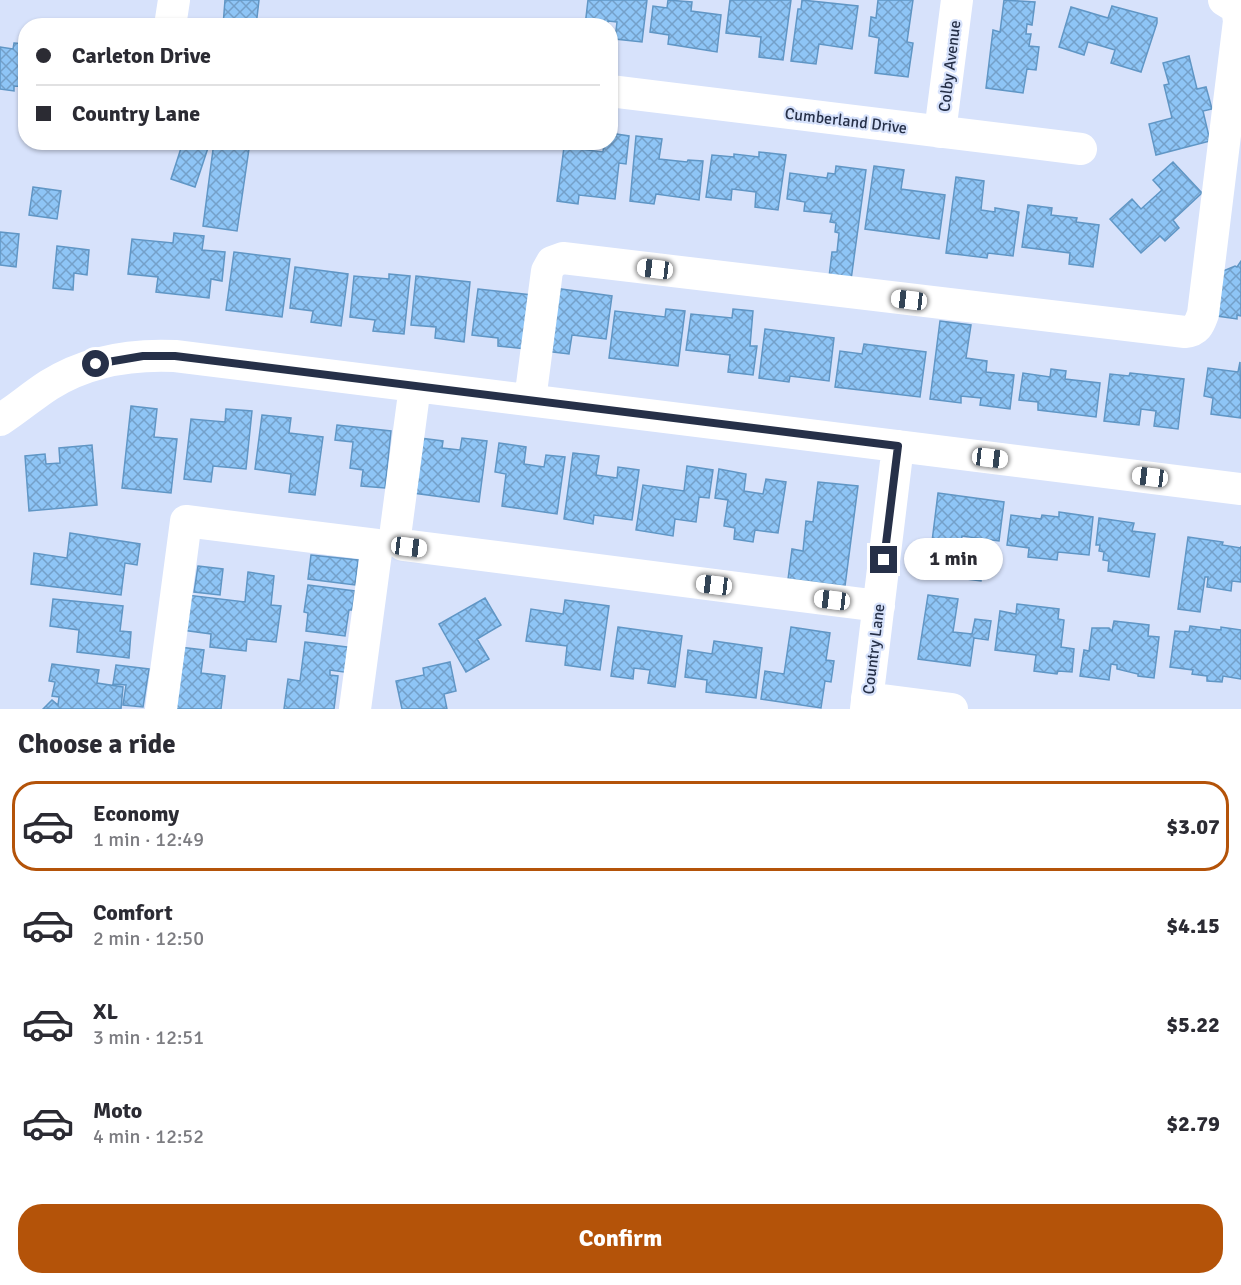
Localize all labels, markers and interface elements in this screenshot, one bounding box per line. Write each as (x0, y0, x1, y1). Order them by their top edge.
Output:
street label: Colby Avenue (934, 19, 966, 113)
text: Carleton Drive (72, 42, 211, 69)
text: Country Lane (72, 100, 200, 127)
street label: Cumberland Drive (784, 104, 908, 138)
car (636, 258, 674, 280)
car (890, 289, 928, 311)
route start (82, 350, 109, 377)
car (971, 447, 1009, 469)
car (1131, 466, 1169, 488)
car (390, 536, 428, 558)
callout: 1 min (905, 539, 1004, 581)
route end (870, 546, 897, 573)
text: 1 min (929, 546, 978, 571)
car (695, 574, 733, 596)
car (813, 589, 851, 611)
street label: Country Lane (859, 603, 889, 696)
text: Choose a ride (18, 728, 176, 761)
icon: car (21, 799, 75, 853)
text: Economy (93, 800, 179, 827)
text: $3.07 (1166, 813, 1220, 840)
text: 1 min · 12:49 (93, 827, 204, 852)
icon: car (21, 898, 75, 952)
text: Comfort (93, 899, 173, 926)
text: $4.15 (1166, 912, 1220, 939)
text: 2 min · 12:50 (93, 926, 204, 951)
icon: car (21, 997, 75, 1051)
text: XL (93, 998, 118, 1025)
text: $5.22 (1166, 1011, 1220, 1038)
text: 3 min · 12:51 (93, 1025, 204, 1050)
icon: car (21, 1096, 75, 1150)
text: Moto (93, 1097, 142, 1124)
text: $2.79 (1166, 1110, 1220, 1137)
text: 4 min · 12:52 (93, 1124, 204, 1149)
button: Confirm (18, 1204, 1223, 1273)

